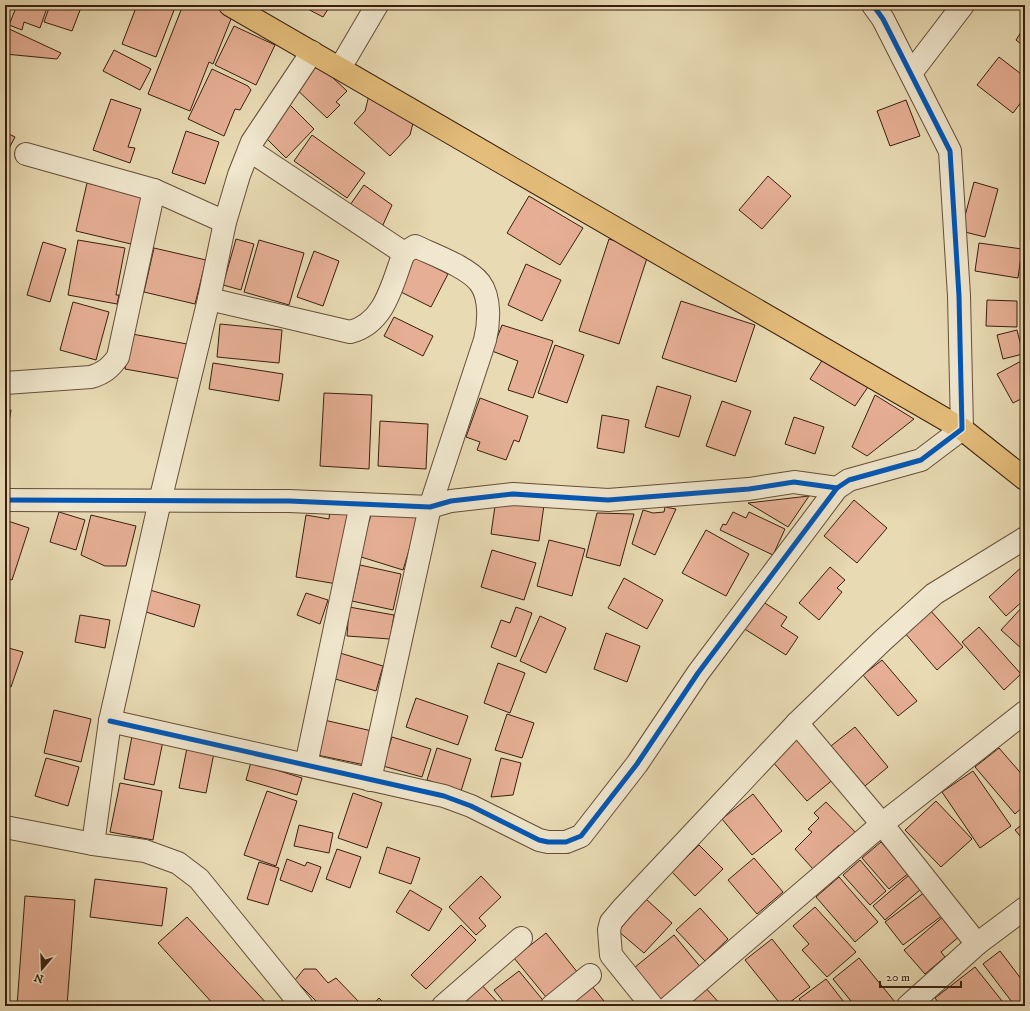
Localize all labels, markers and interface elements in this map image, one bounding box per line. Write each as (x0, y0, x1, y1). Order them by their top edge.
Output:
north arrow (22, 949, 62, 989)
scale bar (880, 963, 961, 989)
text: N (33, 969, 46, 986)
text: 20 m (886, 970, 910, 985)

